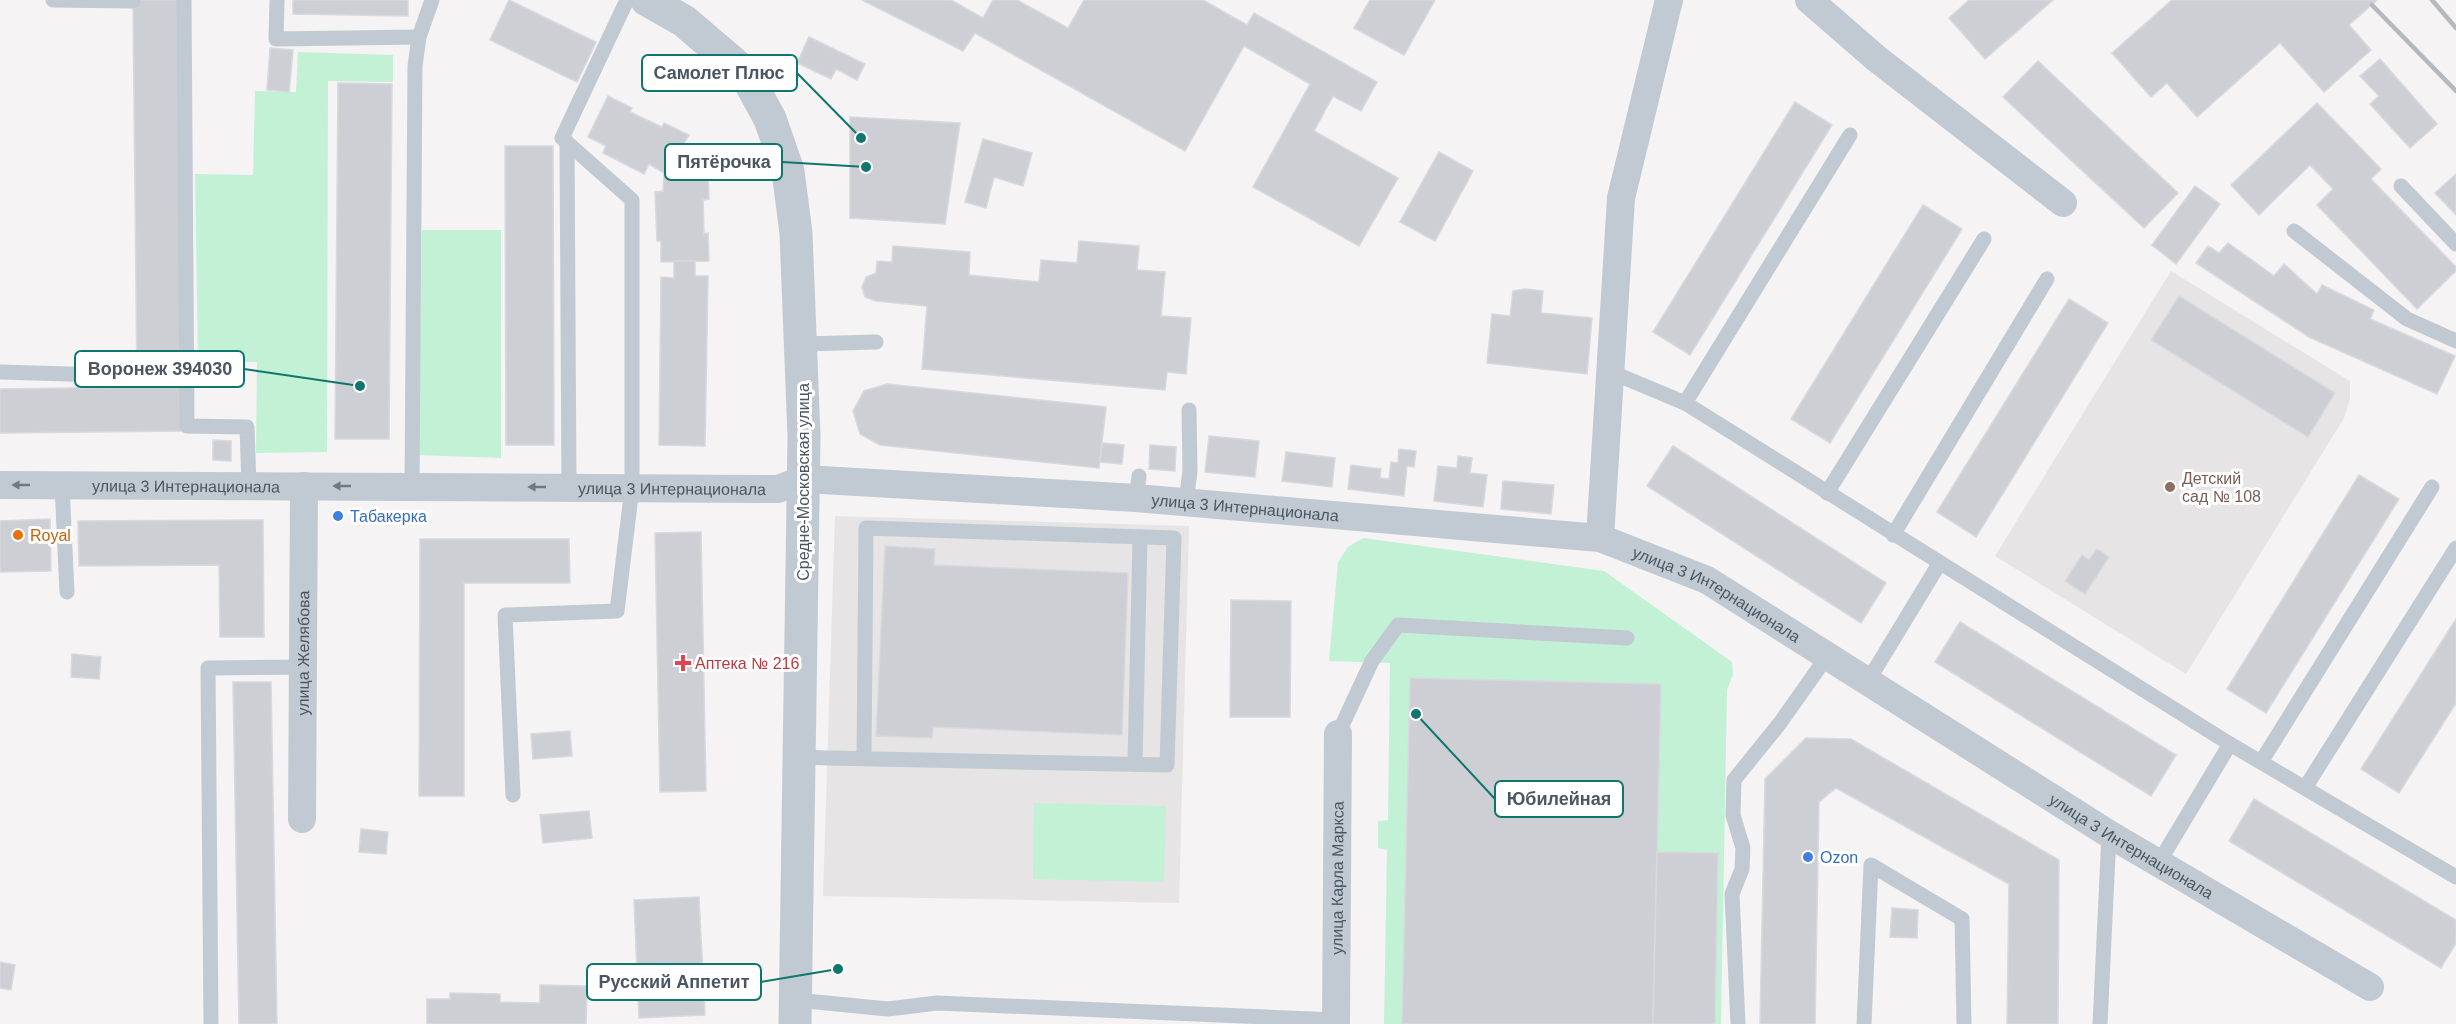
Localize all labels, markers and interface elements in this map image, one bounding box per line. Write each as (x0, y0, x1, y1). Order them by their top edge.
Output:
callout: Самолет Плюс (642, 55, 797, 91)
text: Самолет Плюс (653, 63, 785, 83)
callout: Пятёрочка (665, 144, 782, 180)
text: Пятёрочка (677, 152, 772, 172)
callout: Воронеж 394030 (75, 351, 244, 387)
text: Воронеж 394030 (88, 359, 232, 379)
street label: Средне-Московская улица (795, 383, 812, 581)
place label: Детский сад № 108 (2182, 470, 2261, 505)
street label: улица 3 Интернационала (92, 477, 280, 495)
one-way arrow (11, 480, 30, 490)
street label: улица 3 Интернационала (578, 480, 766, 498)
marker: Детский сад № 108 (2163, 480, 2177, 494)
one-way arrow (332, 481, 351, 491)
one-way arrow (527, 482, 546, 492)
street label: улица 3 Интернационала (1151, 491, 1340, 524)
place label: Табакерка (350, 508, 427, 525)
marker: Табакерка (331, 509, 345, 523)
place label: Royal (30, 527, 71, 544)
marker: Royal (11, 528, 25, 542)
street label: улица 3 Интернационала (1630, 544, 1803, 646)
street label: улица Желябова (295, 590, 312, 715)
place label: Аптека № 216 (695, 655, 799, 672)
marker: Аптека № 216 (676, 656, 690, 670)
callout: Юбилейная (1495, 781, 1623, 817)
text: Юбилейная (1507, 789, 1611, 809)
street label: улица 3 Интернационала (2046, 791, 2216, 902)
street label: улица Карла Маркса (1328, 801, 1347, 955)
place label: Ozon (1820, 849, 1858, 866)
marker: Ozon (1801, 850, 1815, 864)
callout: Русский Аппетит (587, 964, 761, 1000)
text: Русский Аппетит (599, 972, 750, 992)

